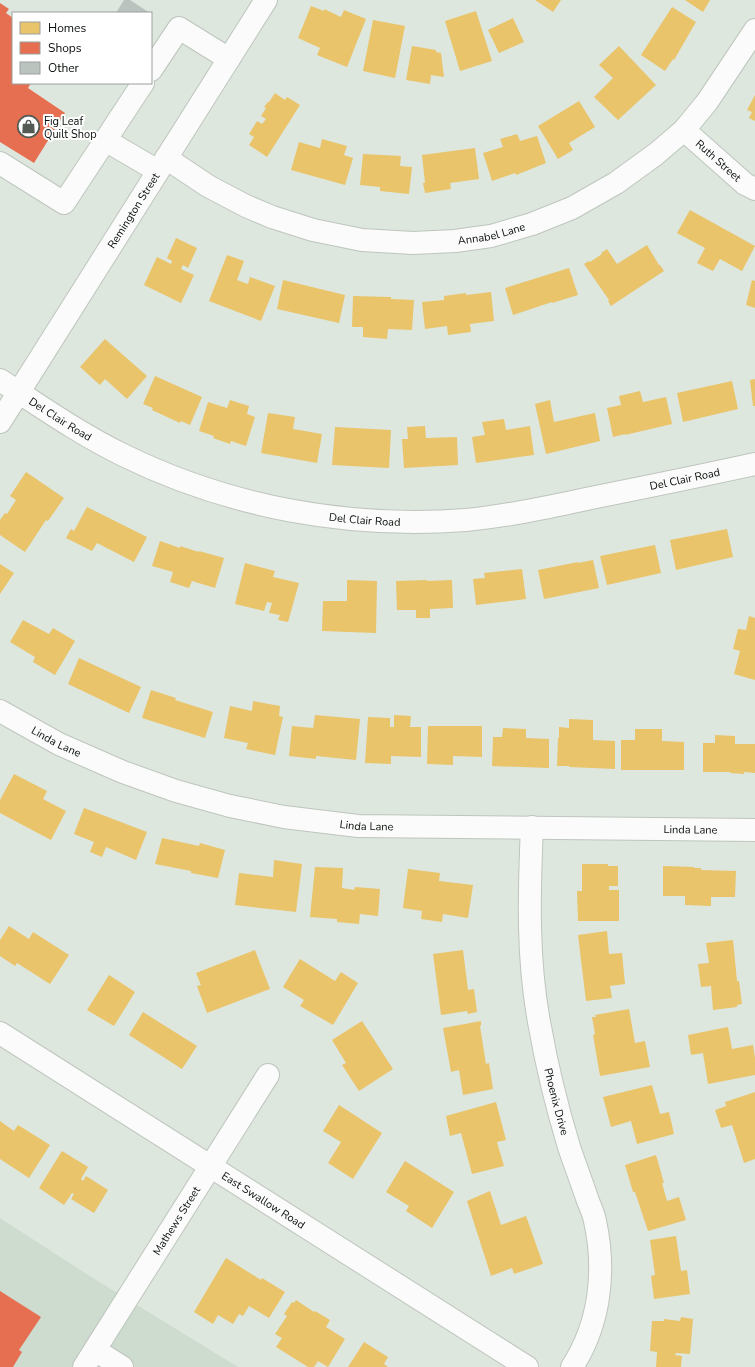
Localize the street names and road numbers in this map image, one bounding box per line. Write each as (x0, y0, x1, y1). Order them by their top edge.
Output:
street label: Ruth Street (692, 136, 745, 185)
street label: Remington Street (104, 170, 163, 251)
street label: Annabel Lane (457, 219, 527, 248)
street label: Del Clair Road (26, 394, 95, 444)
street label: Del Clair Road (648, 464, 721, 493)
street label: Del Clair Road (328, 509, 401, 529)
street label: Linda Lane (29, 723, 83, 760)
street label: Linda Lane (339, 816, 394, 834)
street label: Linda Lane (664, 822, 718, 837)
street label: Phoenix Drive (541, 1066, 573, 1137)
street label: East Swallow Road (219, 1168, 308, 1232)
street label: Mathews Street (149, 1183, 204, 1258)

